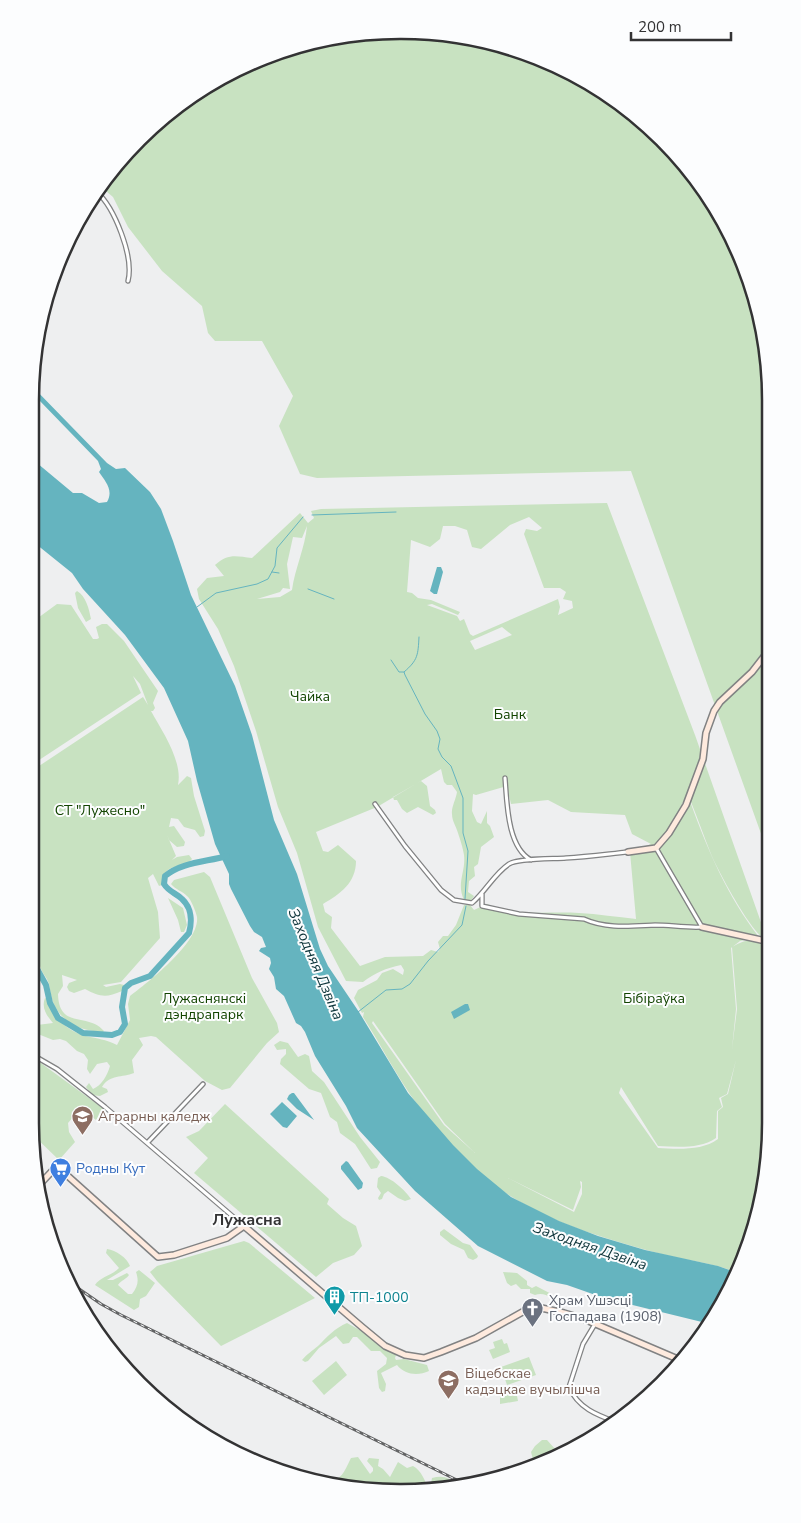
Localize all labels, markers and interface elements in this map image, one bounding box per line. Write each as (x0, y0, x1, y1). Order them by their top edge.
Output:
scale bar (631, 10, 731, 42)
text: 200 m (638, 17, 682, 37)
park label: Чайка (290, 687, 330, 706)
park label: Банк (494, 705, 527, 724)
park label: СТ "Лужесно" (55, 801, 145, 820)
water label: Заходняя Дзвіна (283, 905, 349, 1023)
park label: Лужаснянскі дэндрапарк (162, 989, 246, 1024)
park label: Бібіраўка (623, 989, 685, 1008)
school or university icon: Аграрны каледж (70, 1104, 94, 1135)
place label: Аграрны каледж (98, 1107, 210, 1126)
supermarket icon: Родны Кут (48, 1156, 72, 1187)
place label: Родны Кут (76, 1159, 146, 1178)
district label: Лужасна (212, 1209, 282, 1231)
water label: Заходняя Дзвіна (530, 1217, 650, 1275)
building icon: ТП-1000 (322, 1285, 346, 1316)
place label: ТП-1000 (350, 1288, 409, 1307)
place label: Храм Ушэсці Госпадава (1908) (549, 1291, 662, 1326)
church icon: Храм Ушэсці Госпадава (1908) (521, 1296, 545, 1327)
place label: Віцебскае кадэцкае вучылішча (465, 1364, 600, 1399)
school or university icon: Віцебскае кадэцкае вучылішча (437, 1369, 461, 1400)

